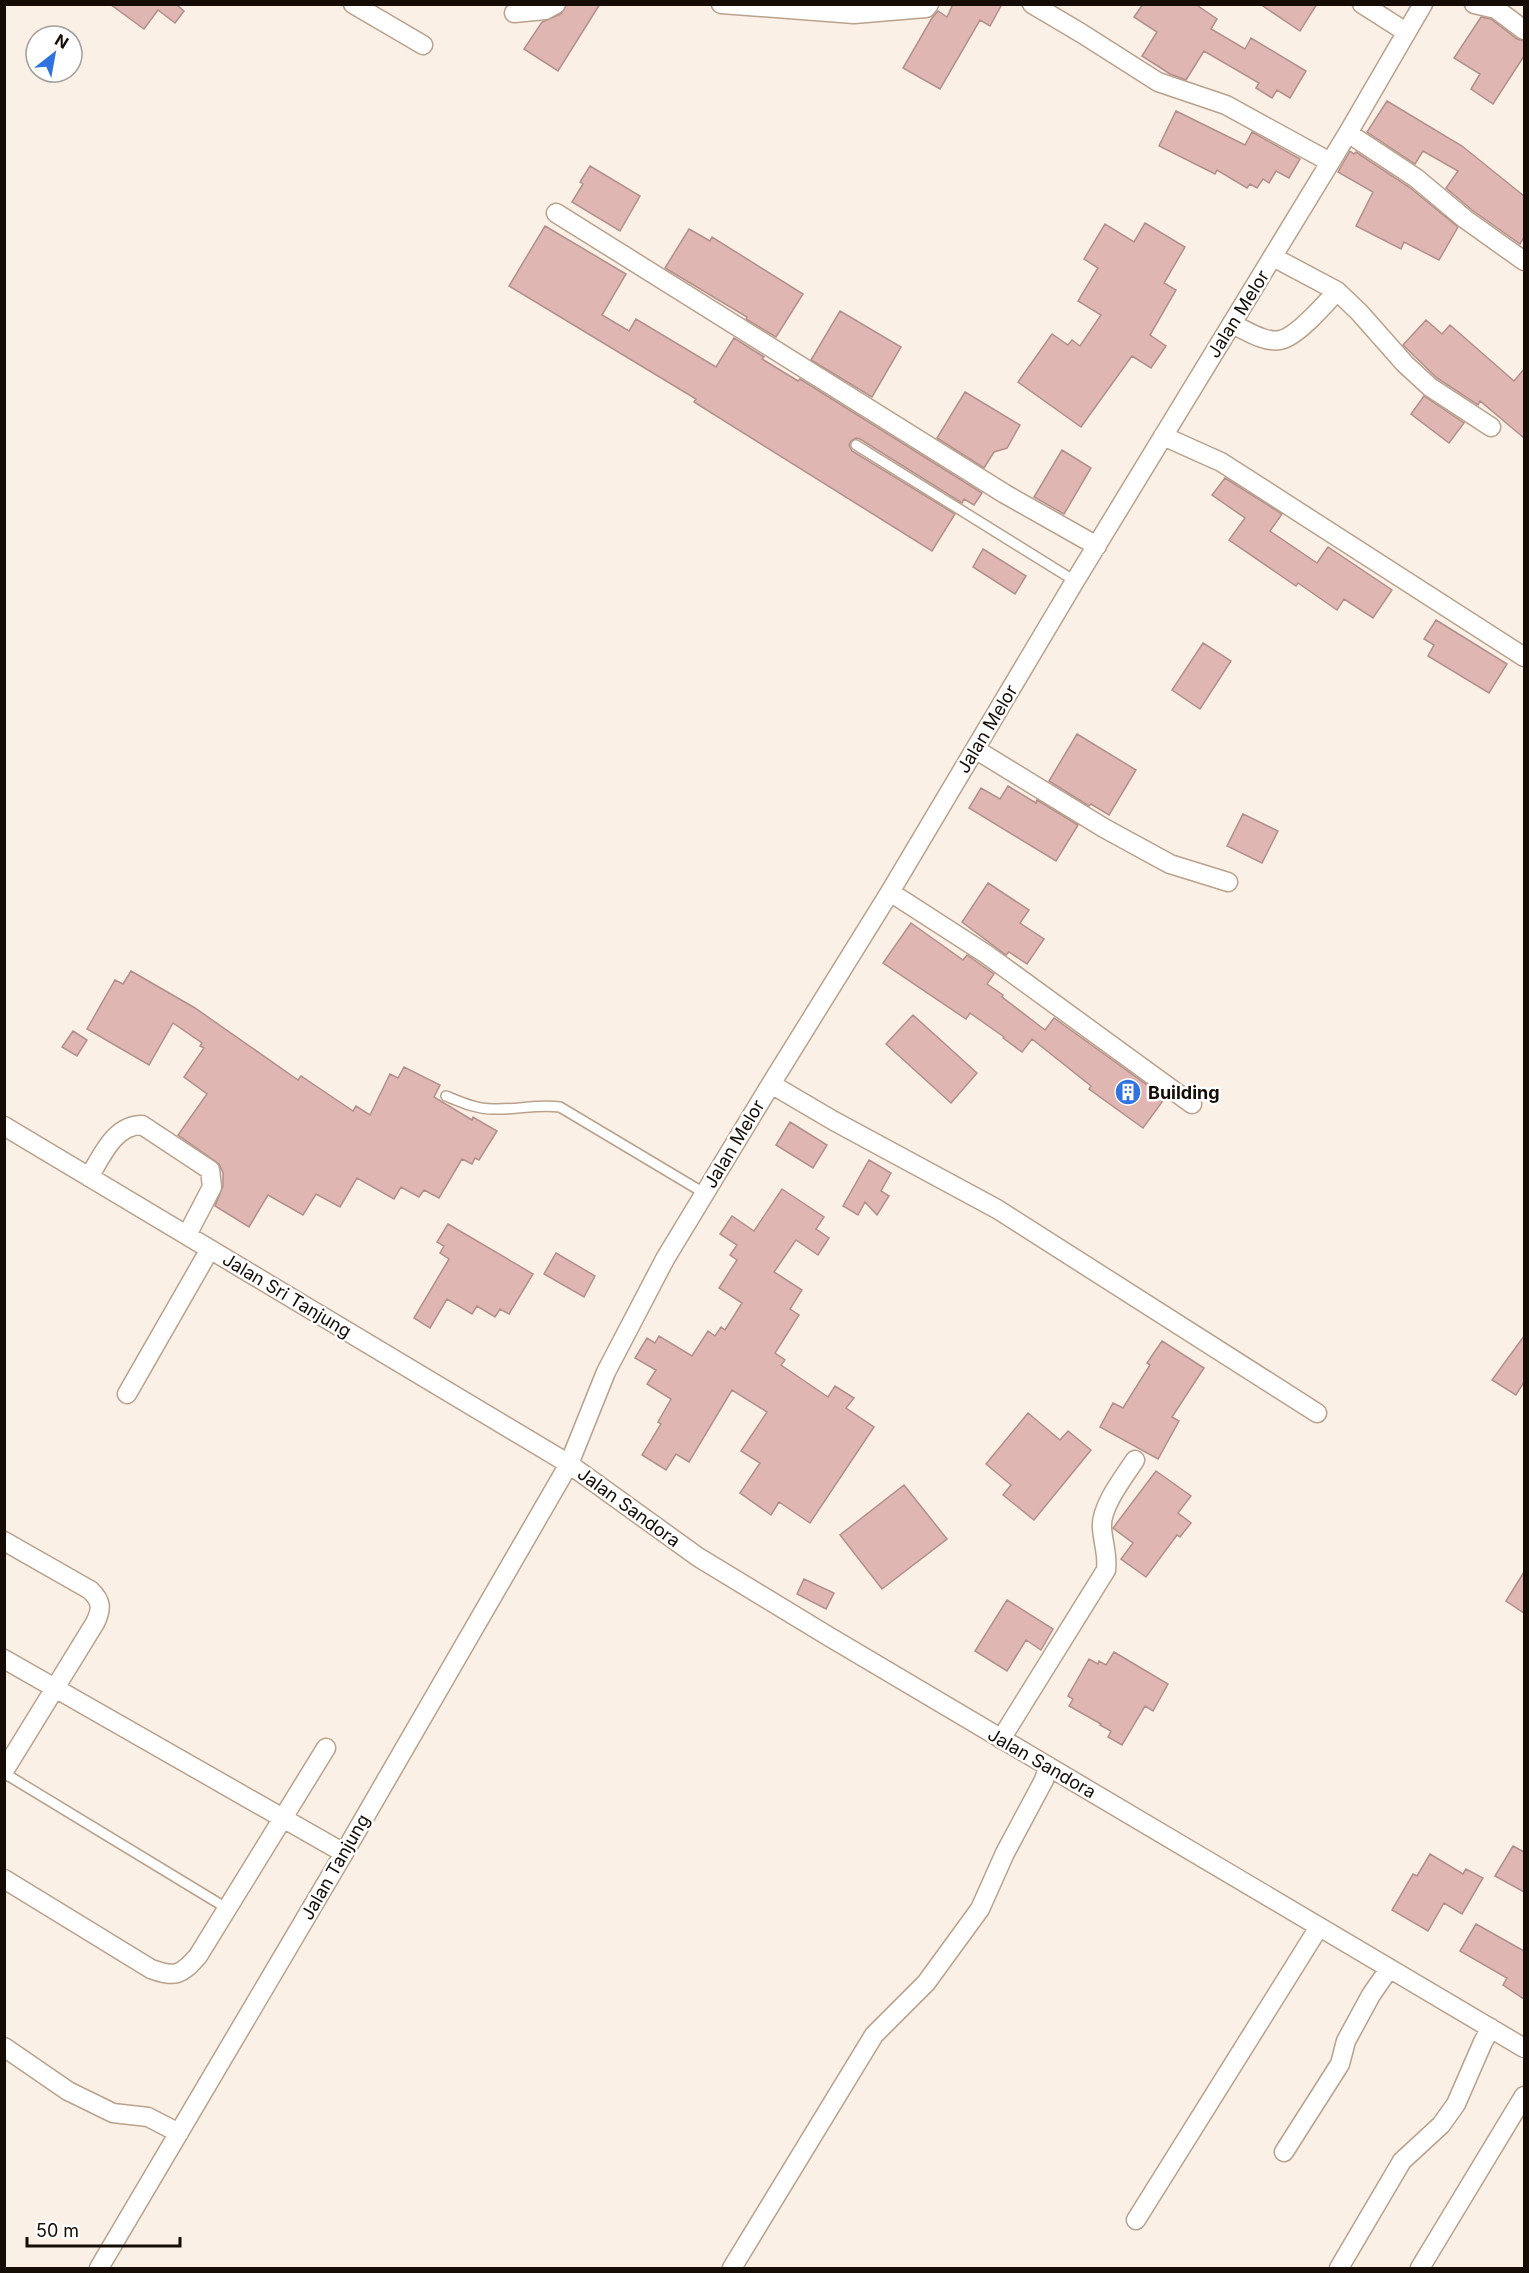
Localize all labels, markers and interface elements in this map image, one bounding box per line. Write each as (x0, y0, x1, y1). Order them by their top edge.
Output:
north arrow (24, 24, 84, 84)
text: N (51, 29, 72, 53)
street label: Jalan Melor (1203, 266, 1273, 362)
street label: Jalan Melor (952, 681, 1022, 777)
building icon: Building (1113, 1077, 1143, 1107)
place label: Building (1148, 1082, 1220, 1103)
street label: Jalan Melor (699, 1096, 769, 1192)
street label: Jalan Sri Tanjung (219, 1248, 355, 1342)
street label: Jalan Sandora (574, 1463, 684, 1551)
street label: Jalan Sandora (984, 1724, 1100, 1802)
street label: Jalan Tanjung (296, 1811, 374, 1923)
scale bar (27, 2210, 180, 2248)
text: 50 m (36, 2220, 79, 2241)

